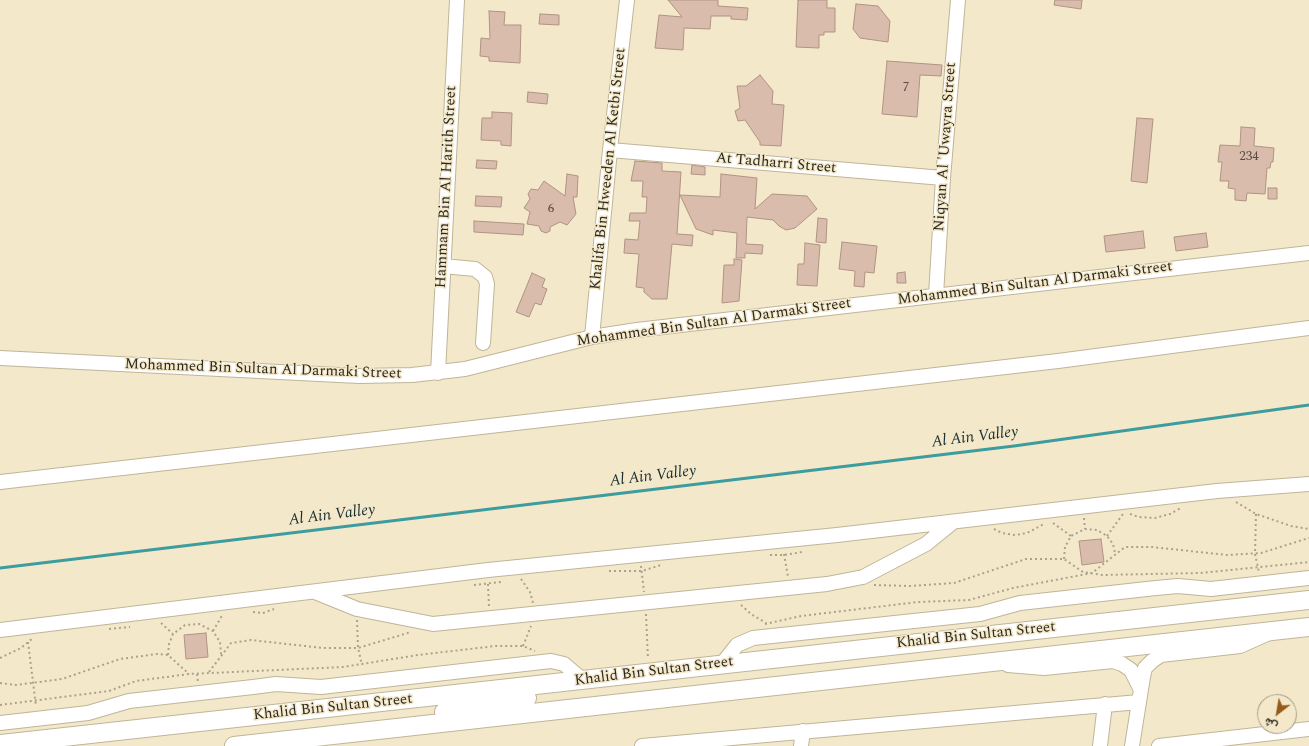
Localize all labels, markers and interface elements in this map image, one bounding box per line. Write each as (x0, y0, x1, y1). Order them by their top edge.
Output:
street label: Khalifa Bin Hweeden Al Ketbi Street (587, 47, 631, 291)
street label: Niqyan Al 'Uwayra Street (931, 62, 961, 232)
house number: 7 (903, 80, 909, 96)
street label: Hammam Bin Al Harith Street (433, 85, 461, 289)
house number: 234 (1239, 149, 1259, 165)
street label: At Tadharri Street (715, 150, 837, 178)
house number: 6 (548, 201, 554, 217)
street label: Mohammed Bin Sultan Al Darmaki Street (897, 258, 1173, 310)
street label: Mohammed Bin Sultan Al Darmaki Street (576, 295, 852, 351)
street label: Mohammed Bin Sultan Al Darmaki Street (124, 356, 402, 384)
water label: Al Ain Valley (931, 423, 1019, 453)
water label: Al Ain Valley (609, 462, 697, 492)
water label: Al Ain Valley (288, 501, 376, 531)
street label: Khalid Bin Sultan Street (896, 619, 1056, 653)
street label: Khalid Bin Sultan Street (574, 653, 734, 691)
street label: Khalid Bin Sultan Street (253, 691, 413, 725)
north arrow (1257, 694, 1297, 734)
text: ش (1261, 713, 1281, 735)

